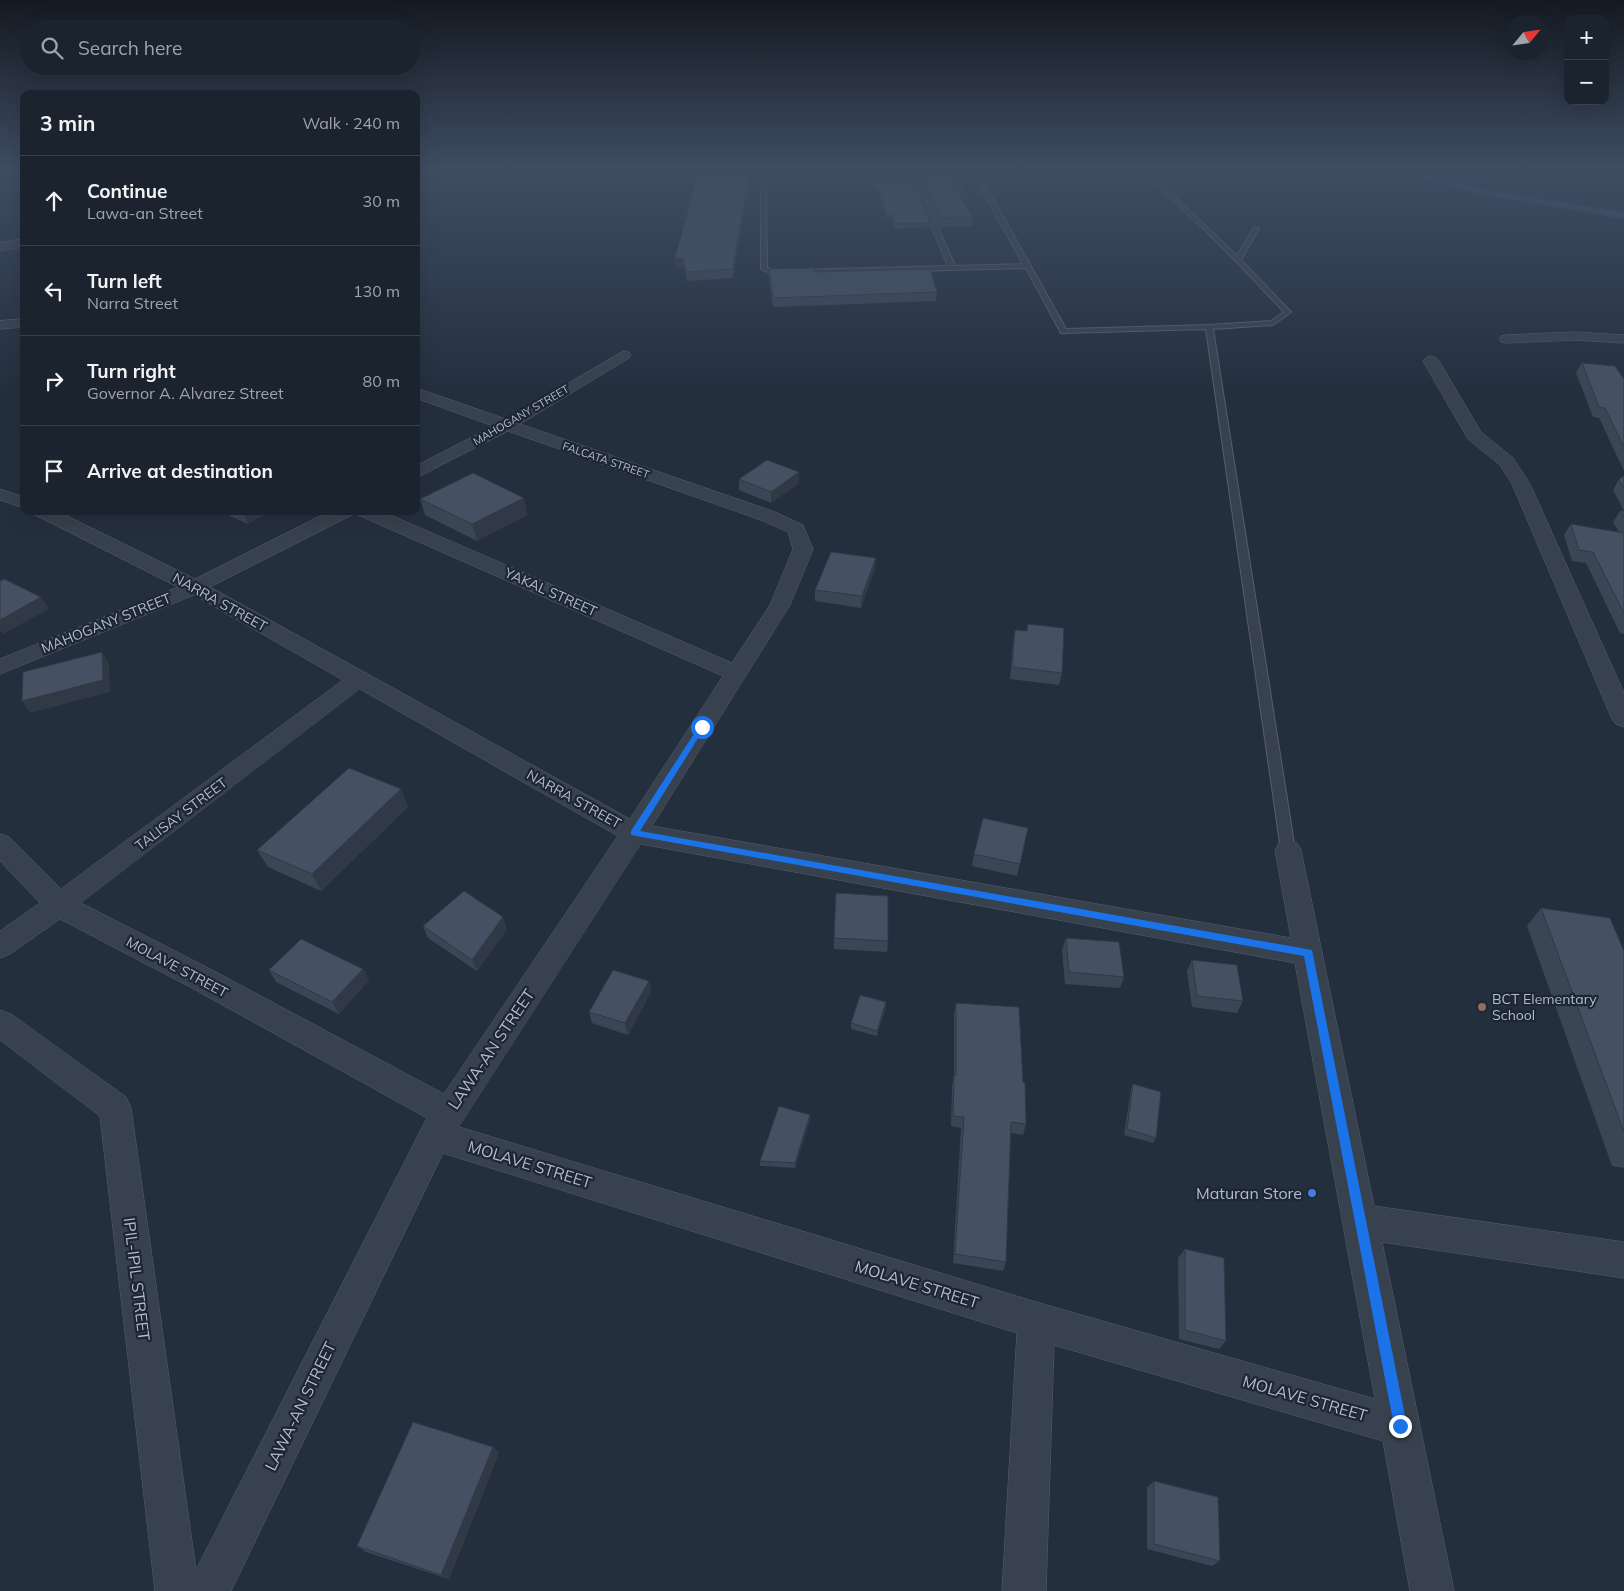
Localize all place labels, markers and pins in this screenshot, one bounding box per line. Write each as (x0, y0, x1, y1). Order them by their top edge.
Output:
place label: BCT Elementary School (1492, 990, 1597, 1024)
marker: BCT Elementary School (1476, 1001, 1488, 1013)
place label: Maturan Store (1196, 1183, 1302, 1203)
marker: Maturan Store (1306, 1187, 1318, 1199)

